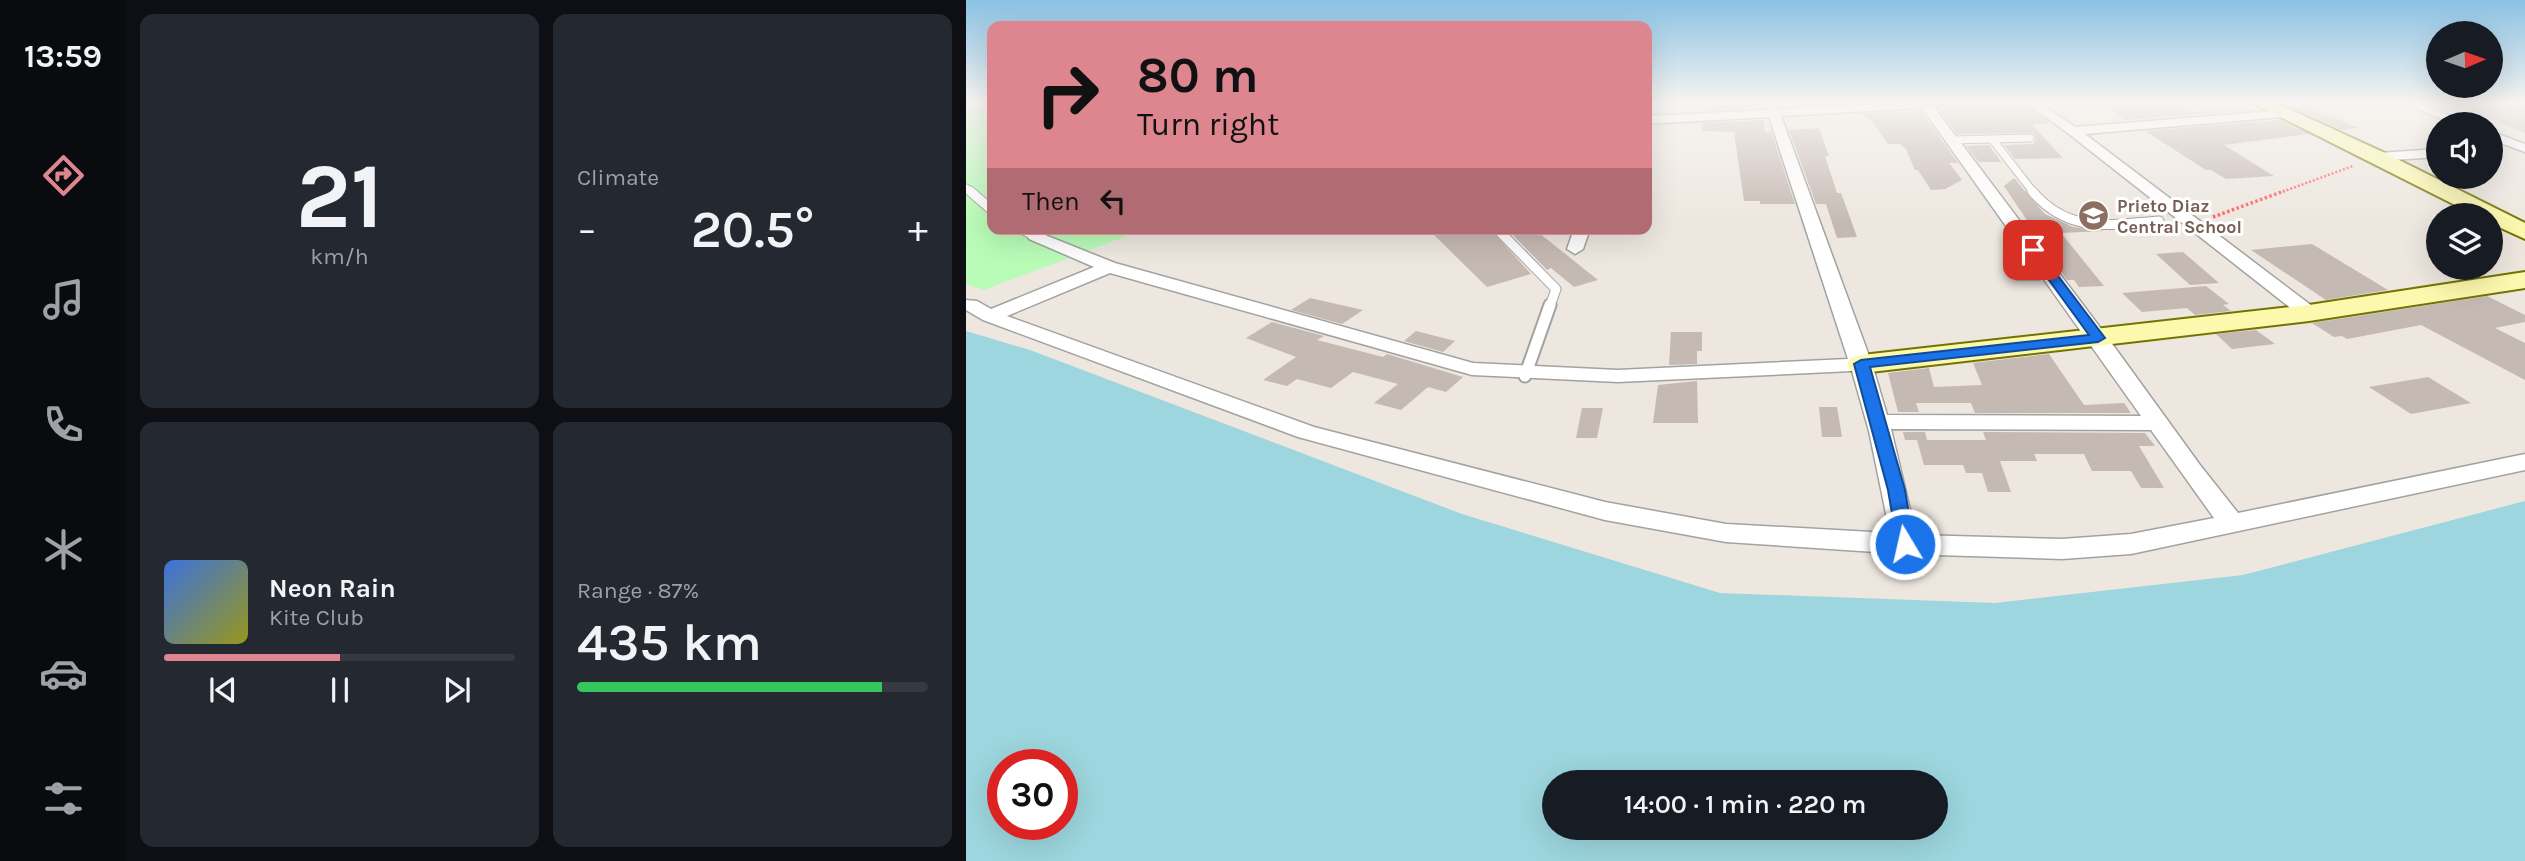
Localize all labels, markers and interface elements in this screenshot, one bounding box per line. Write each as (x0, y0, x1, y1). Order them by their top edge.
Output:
north arrow (2426, 21, 2502, 98)
map controls (2426, 21, 2503, 280)
text: 13:59 (24, 38, 102, 75)
text: 80 m (1137, 47, 1259, 104)
icon: right (1022, 49, 1113, 140)
text: Turn right (1137, 106, 1279, 143)
button: sound (2426, 112, 2503, 189)
text: 21 (296, 144, 383, 250)
icon: directions (39, 151, 88, 200)
text: Climate (577, 164, 659, 191)
icon: left (1094, 182, 1132, 220)
text: Then (1022, 186, 1080, 217)
place label: Prieto Diaz Central School (2117, 195, 2242, 238)
text: 20.5° (691, 199, 814, 260)
school or university icon: Prieto Diaz Central School (2077, 199, 2111, 233)
button: layers (2426, 203, 2503, 280)
text: − (577, 207, 597, 252)
text: + (908, 207, 928, 252)
pin (2003, 220, 2063, 280)
icon: arrive (2014, 231, 2052, 269)
text: km/h (310, 243, 369, 270)
icon: music (39, 275, 88, 324)
icon: phone (39, 400, 88, 449)
position arrow (1868, 507, 1942, 581)
icon: climate (39, 525, 88, 574)
text: Neon Rain (269, 573, 396, 604)
text: Range · 87% (577, 577, 699, 604)
text: Kite Club (269, 604, 364, 631)
text: 435 km (577, 612, 762, 673)
icon: car (39, 649, 88, 698)
icon: previous (204, 671, 242, 709)
icon: pause (321, 671, 359, 709)
icon: next (438, 671, 476, 709)
speed limit sign: 30 (987, 749, 1078, 840)
icon: filters (39, 774, 88, 823)
text: 14:00 · 1 min · 220 m (1624, 789, 1866, 820)

